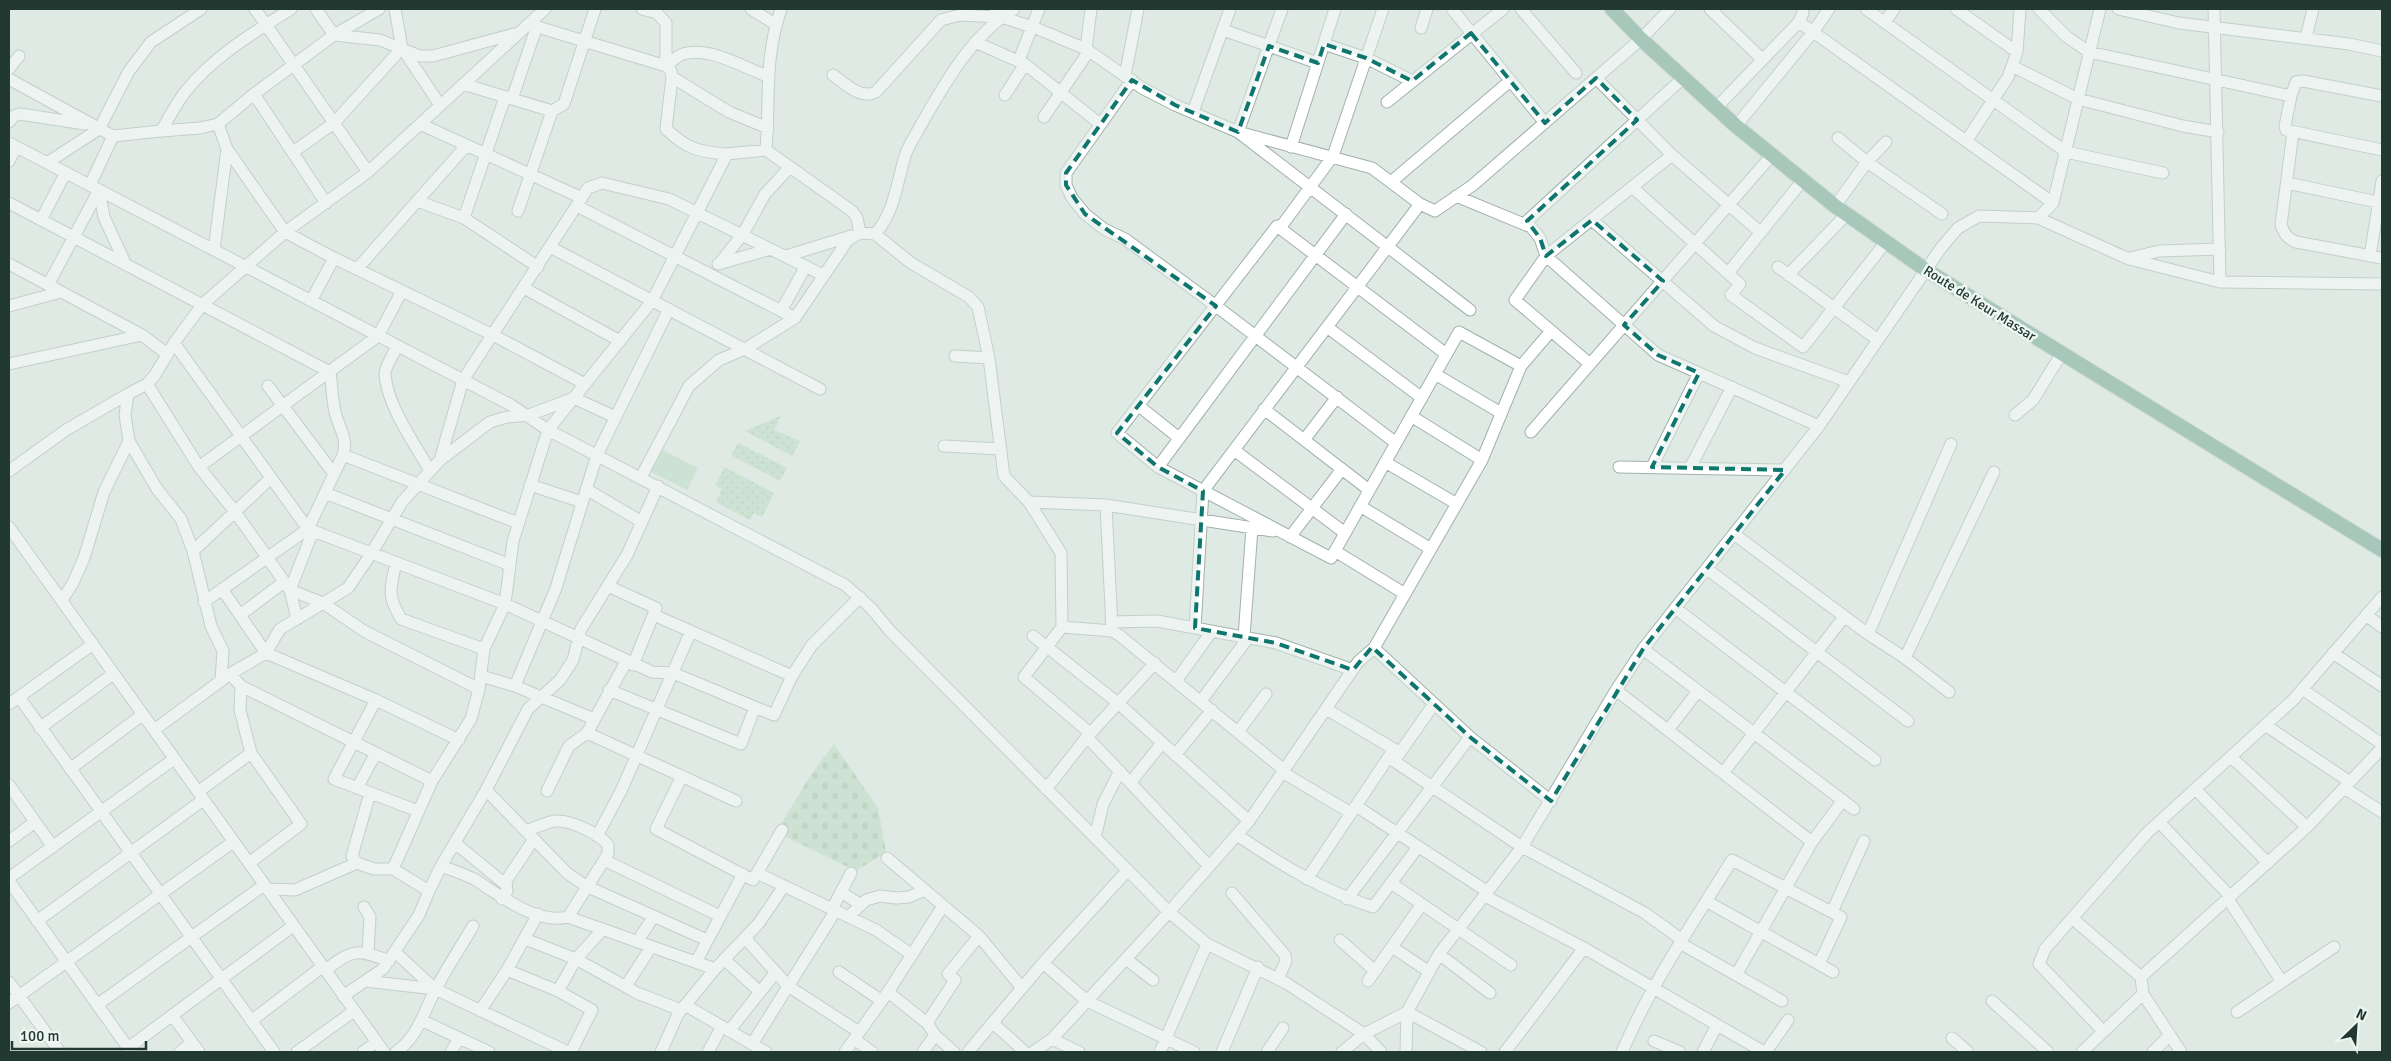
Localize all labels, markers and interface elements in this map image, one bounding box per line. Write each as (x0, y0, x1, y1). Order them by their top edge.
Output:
street label: Route de Keur Massar (1920, 262, 2040, 345)
north arrow (2331, 1001, 2381, 1051)
text: N (2353, 1005, 2369, 1024)
scale bar (12, 1018, 146, 1050)
text: 100 m (20, 1027, 60, 1045)

